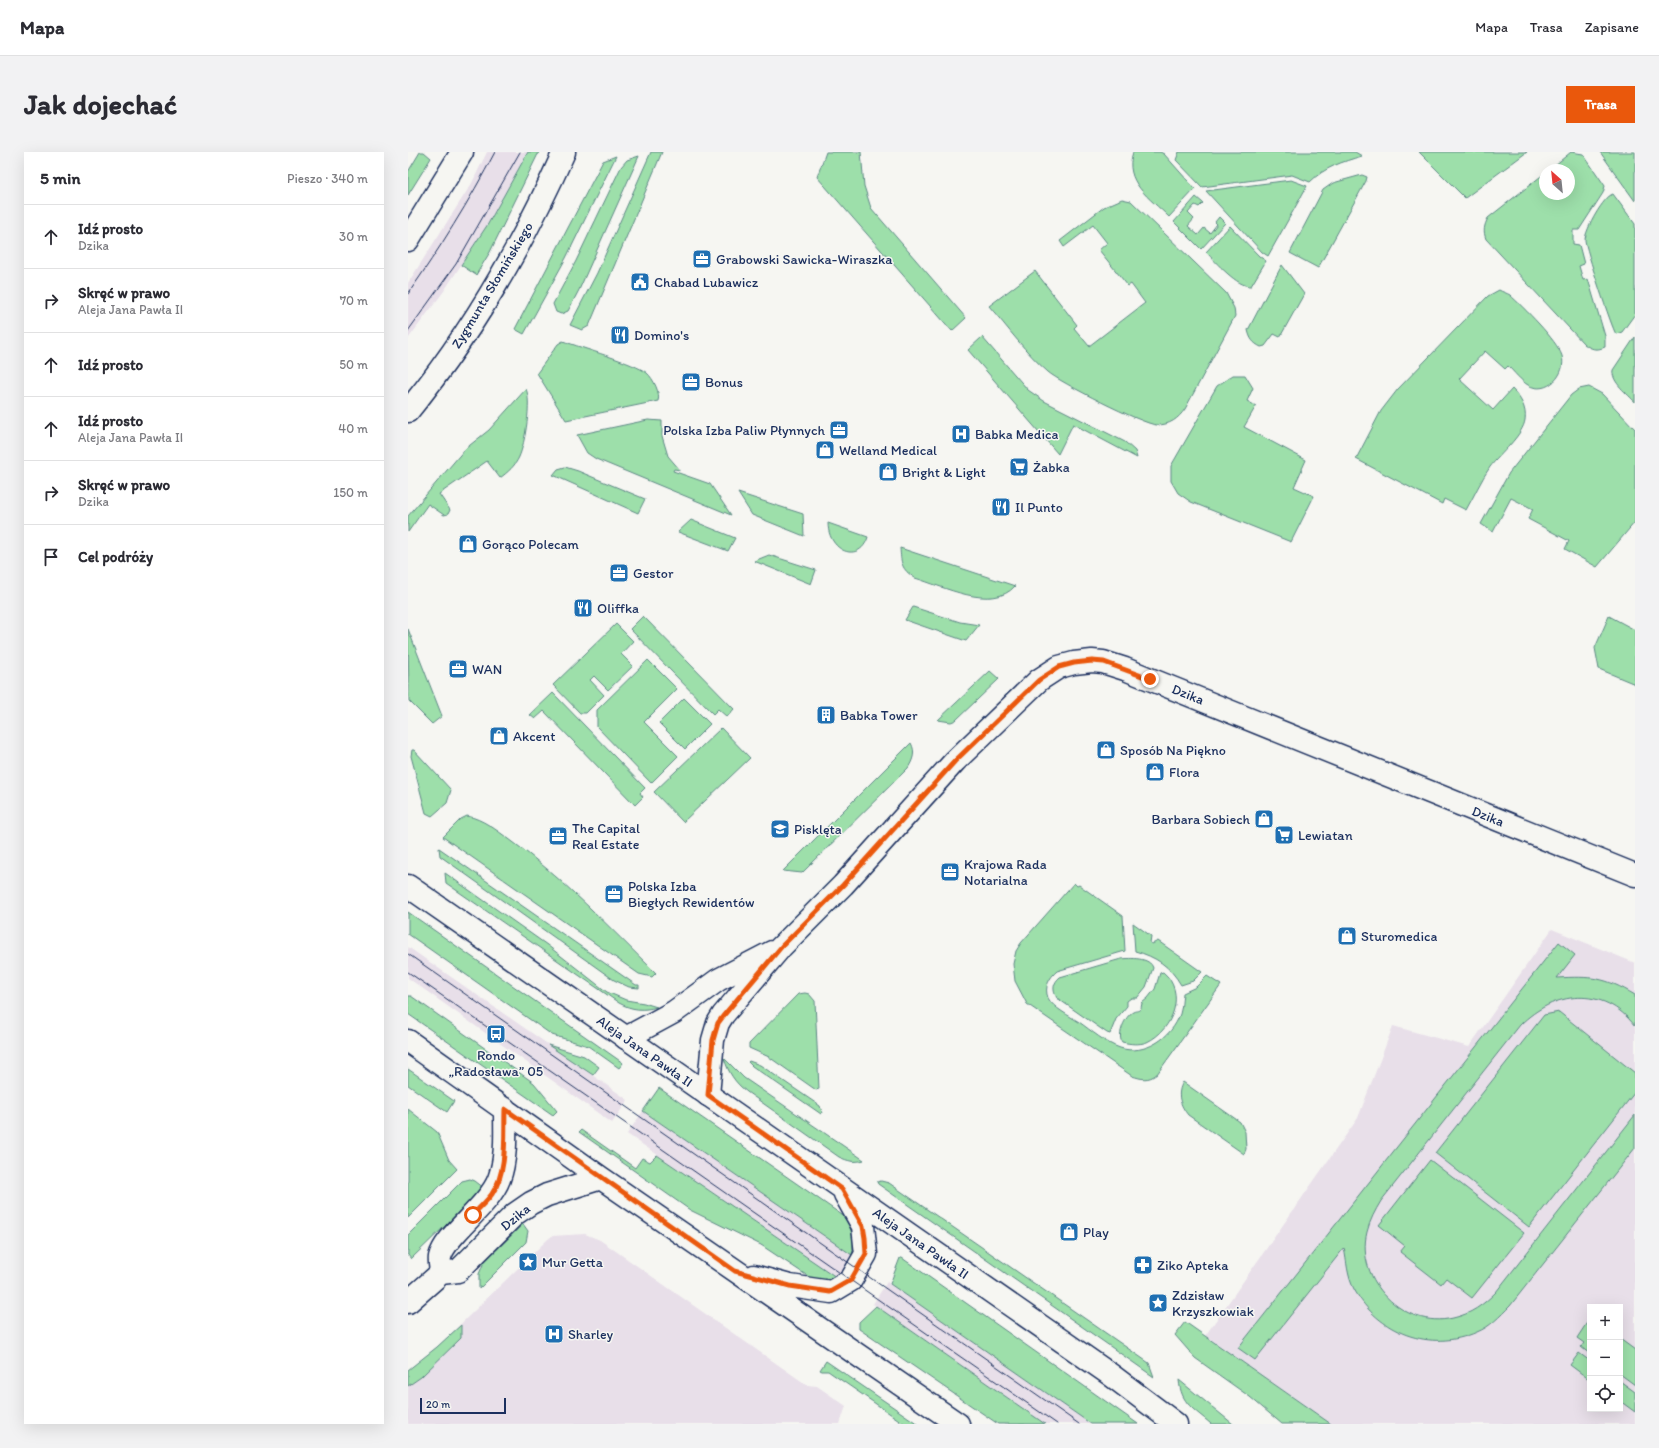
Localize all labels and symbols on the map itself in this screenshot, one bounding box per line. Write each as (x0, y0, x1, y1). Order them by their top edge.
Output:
north arrow (1539, 164, 1575, 200)
street label: Zygmunta Słomińskiego (448, 219, 537, 352)
office icon: Grabowski Sawicka-Wiraszka (691, 248, 713, 270)
place label: Grabowski Sawicka-Wiraszka (716, 251, 893, 268)
public building icon: Chabad Lubawicz (629, 271, 651, 293)
place label: Chabad Lubawicz (654, 274, 759, 291)
restaurant icon: Domino's (609, 324, 631, 346)
place label: Domino's (634, 327, 689, 344)
office icon: Bonus (680, 371, 702, 393)
place label: Bonus (705, 374, 743, 391)
office icon: Polska Izba Paliw Płynnych (828, 419, 850, 441)
place label: Polska Izba Paliw Płynnych (663, 422, 825, 439)
hospital icon: Babka Medica (950, 423, 972, 445)
place label: Babka Medica (975, 426, 1059, 443)
shop icon: Welland Medical (814, 439, 836, 461)
place label: Welland Medical (839, 442, 937, 459)
supermarket icon: Żabka (1008, 456, 1030, 478)
place label: Żabka (1033, 459, 1070, 476)
shop icon: Bright & Light (877, 461, 899, 483)
place label: Bright & Light (902, 464, 986, 481)
restaurant icon: Il Punto (990, 496, 1012, 518)
place label: Il Punto (1015, 499, 1063, 516)
shop icon: Gorąco Polecam (457, 533, 479, 555)
place label: Gorąco Polecam (482, 536, 580, 553)
office icon: Gestor (608, 562, 630, 584)
place label: Gestor (633, 565, 674, 582)
restaurant icon: Oliffka (572, 597, 594, 619)
place label: Oliffka (597, 600, 639, 617)
office icon: WAN (447, 658, 469, 680)
place label: WAN (472, 661, 502, 678)
route end (1141, 670, 1159, 688)
street label: Dzika (1169, 680, 1207, 709)
building icon: Babka Tower (815, 704, 837, 726)
place label: Babka Tower (840, 707, 918, 724)
shop icon: Akcent (488, 725, 510, 747)
place label: Akcent (513, 728, 555, 745)
shop icon: Sposób Na Piękno (1095, 739, 1117, 761)
place label: Sposób Na Piękno (1120, 742, 1226, 759)
shop icon: Flora (1144, 761, 1166, 783)
place label: Flora (1169, 764, 1200, 781)
street label: Dzika (1469, 802, 1507, 831)
shop icon: Barbara Sobiech (1253, 808, 1275, 830)
place label: Barbara Sobiech (1151, 811, 1251, 828)
school or university icon: Pisklęta (769, 818, 791, 840)
place label: The Capital Real Estate (572, 820, 640, 853)
place label: Pisklęta (794, 821, 842, 838)
supermarket icon: Lewiatan (1273, 824, 1295, 846)
office icon: The Capital Real Estate (547, 825, 569, 847)
place label: Lewiatan (1298, 827, 1353, 844)
place label: Krajowa Rada Notarialna (964, 856, 1047, 889)
office icon: Krajowa Rada Notarialna (939, 861, 961, 883)
place label: Polska Izba Biegłych Rewidentów (628, 878, 755, 911)
office icon: Polska Izba Biegłych Rewidentów (603, 883, 625, 905)
shop icon: Sturomedica (1336, 925, 1358, 947)
place label: Sturomedica (1361, 928, 1437, 945)
street label: Aleja Jana Pawła II (593, 1012, 696, 1091)
bus stop icon: Rondo „Radosława” 05 (485, 1023, 507, 1045)
place label: Rondo „Radosława” 05 (449, 1047, 543, 1080)
street label: Dzika (497, 1200, 534, 1235)
street label: Aleja Jana Pawła II (869, 1204, 972, 1283)
route start (464, 1206, 482, 1224)
shop icon: Play (1058, 1221, 1080, 1243)
place label: Play (1083, 1224, 1109, 1241)
place icon: Mur Getta (517, 1251, 539, 1273)
place label: Mur Getta (542, 1254, 604, 1271)
pharmacy icon: Ziko Apteka (1132, 1254, 1154, 1276)
place label: Ziko Apteka (1157, 1257, 1229, 1274)
place label: Zdzisław Krzyszkowiak (1172, 1287, 1254, 1320)
place icon: Zdzisław Krzyszkowiak (1147, 1292, 1169, 1314)
hospital icon: Sharley (543, 1323, 565, 1345)
place label: Sharley (568, 1326, 614, 1343)
scale bar (420, 1396, 506, 1415)

